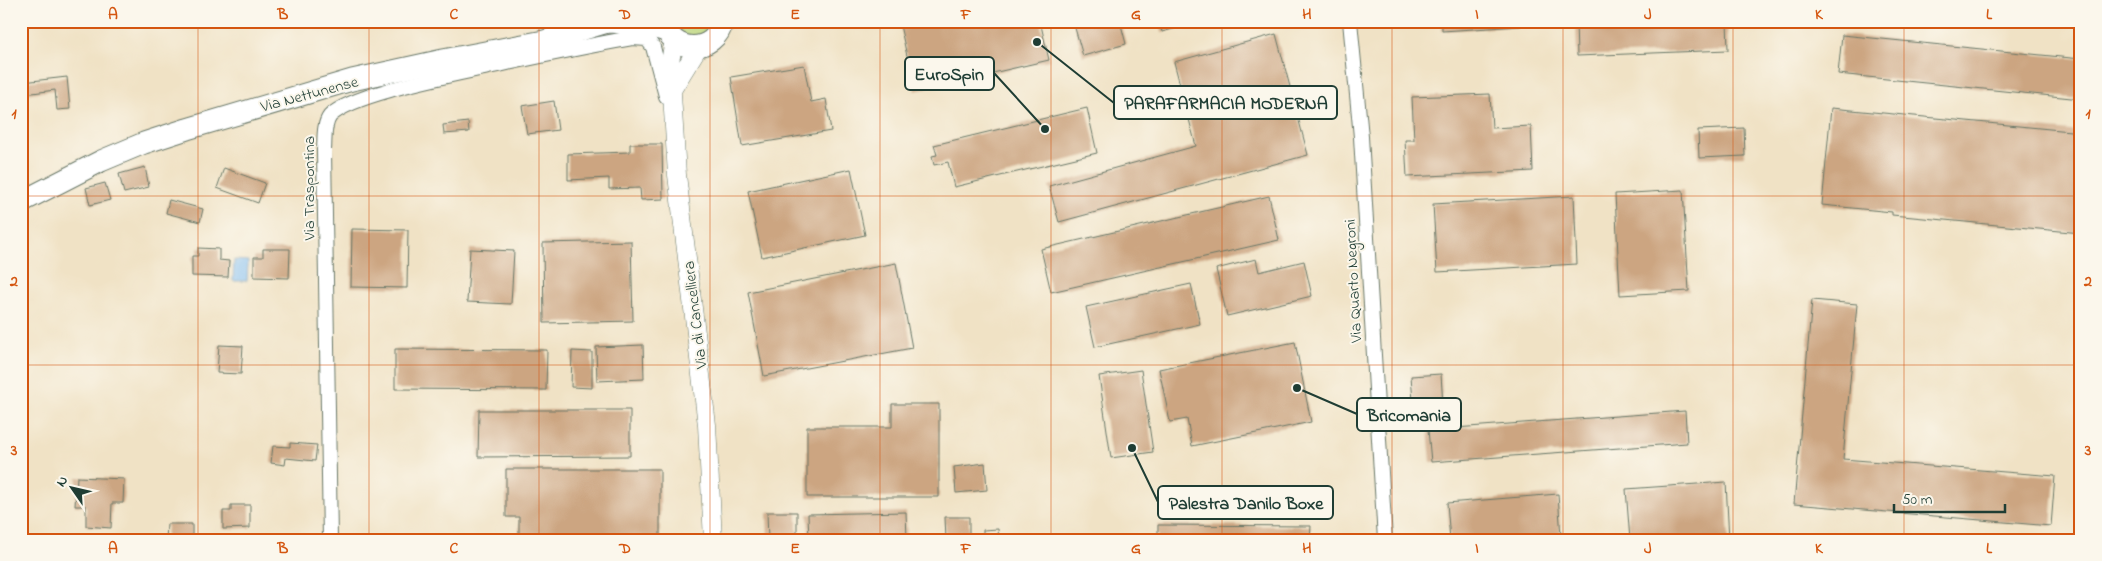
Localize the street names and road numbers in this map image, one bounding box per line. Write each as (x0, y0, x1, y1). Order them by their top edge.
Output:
street label: Via Nettunense (257, 70, 362, 120)
street label: Via Traspontina (298, 136, 322, 241)
street label: Via Quarto Negroni (1339, 218, 1369, 344)
street label: Via di Cancelliera (677, 260, 715, 371)

